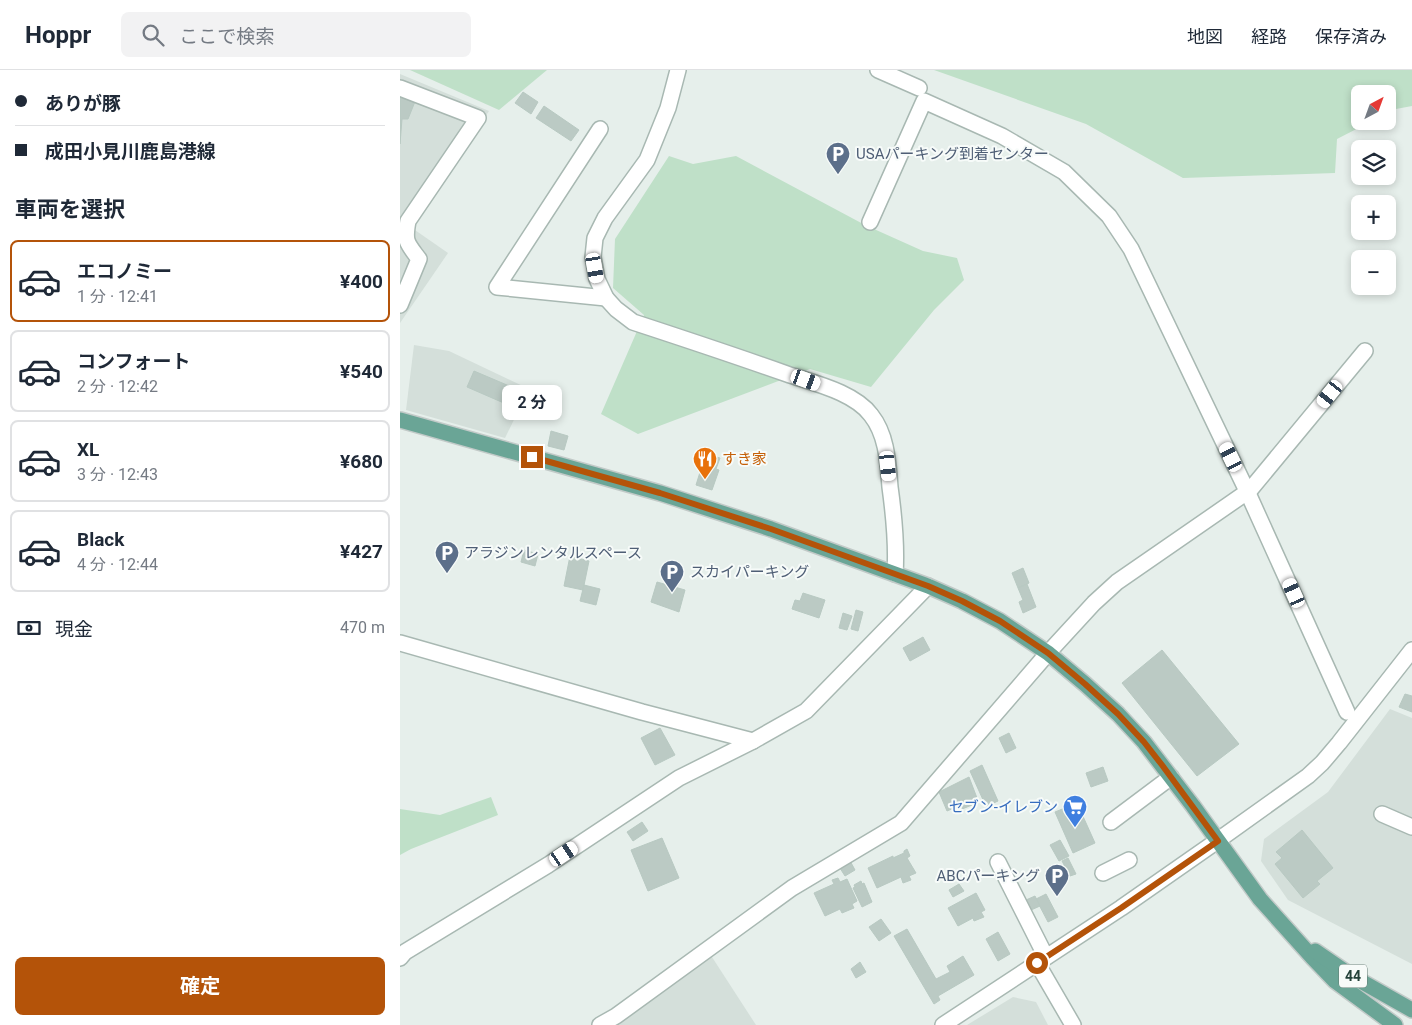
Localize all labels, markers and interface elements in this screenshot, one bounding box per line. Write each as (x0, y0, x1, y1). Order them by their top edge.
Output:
search box (121, 12, 471, 57)
text: Hoppr (25, 21, 91, 49)
icon: search (139, 21, 167, 49)
text: ここで検索 (179, 25, 274, 48)
text: 地図 (1187, 26, 1223, 47)
text: 経路 (1251, 26, 1287, 47)
text: 保存済み (1315, 26, 1387, 47)
north arrow (1351, 85, 1396, 130)
map controls (1351, 85, 1396, 295)
text: ありが豚 (45, 92, 121, 115)
text: 成田小見川鹿島港線 (45, 140, 216, 163)
button: layers (1351, 140, 1396, 185)
parking icon: USAパーキング到着センター (825, 141, 851, 175)
place label: USAパーキング到着センター (856, 145, 1049, 163)
button: + (1351, 195, 1396, 240)
text: 車両を選択 (15, 197, 125, 222)
button: − (1351, 250, 1396, 295)
car (585, 252, 604, 284)
icon: car (17, 259, 62, 304)
text: エコノミー (77, 260, 172, 283)
text: ¥400 (340, 270, 383, 293)
text: 1 分 · 12:41 (77, 287, 158, 306)
icon: car (17, 349, 62, 394)
text: コンフォート (77, 350, 190, 373)
text: ¥540 (340, 360, 383, 383)
car (789, 368, 822, 392)
text: 2 分 · 12:42 (77, 377, 158, 396)
car (1314, 378, 1345, 410)
callout: 2 分 (502, 384, 562, 420)
text: 2 分 (517, 393, 547, 412)
text: XL (77, 438, 99, 461)
icon: car (17, 439, 62, 484)
car (1217, 440, 1244, 474)
route end (521, 446, 543, 468)
restaurant icon: すき家 (692, 446, 718, 480)
text: ¥680 (340, 450, 383, 473)
place label: すき家 (722, 450, 767, 468)
car (878, 450, 897, 482)
text: 3 分 · 12:43 (77, 465, 158, 484)
text: Black (77, 528, 124, 551)
icon: car (17, 529, 62, 574)
text: ¥427 (340, 540, 383, 563)
parking icon: アラジンレンタルスペース (434, 540, 460, 574)
place label: アラジンレンタルスペース (464, 544, 642, 562)
text: 4 分 · 12:44 (77, 555, 158, 574)
parking icon: スカイパーキング (659, 559, 685, 593)
place label: スカイパーキング (690, 563, 809, 581)
car (1281, 576, 1306, 610)
icon: cash (15, 614, 43, 642)
text: 現金 (55, 618, 93, 641)
text: 470 m (340, 618, 385, 637)
supermarket icon: セブン-イレブン (1062, 794, 1088, 828)
place label: セブン-イレブン (949, 798, 1058, 816)
car (547, 839, 580, 869)
parking icon: ABCパーキング (1044, 863, 1070, 897)
place label: ABCパーキング (937, 867, 1040, 885)
route start (1026, 952, 1048, 974)
button: 確定 (15, 957, 385, 1015)
road number: 44 (1339, 964, 1367, 988)

